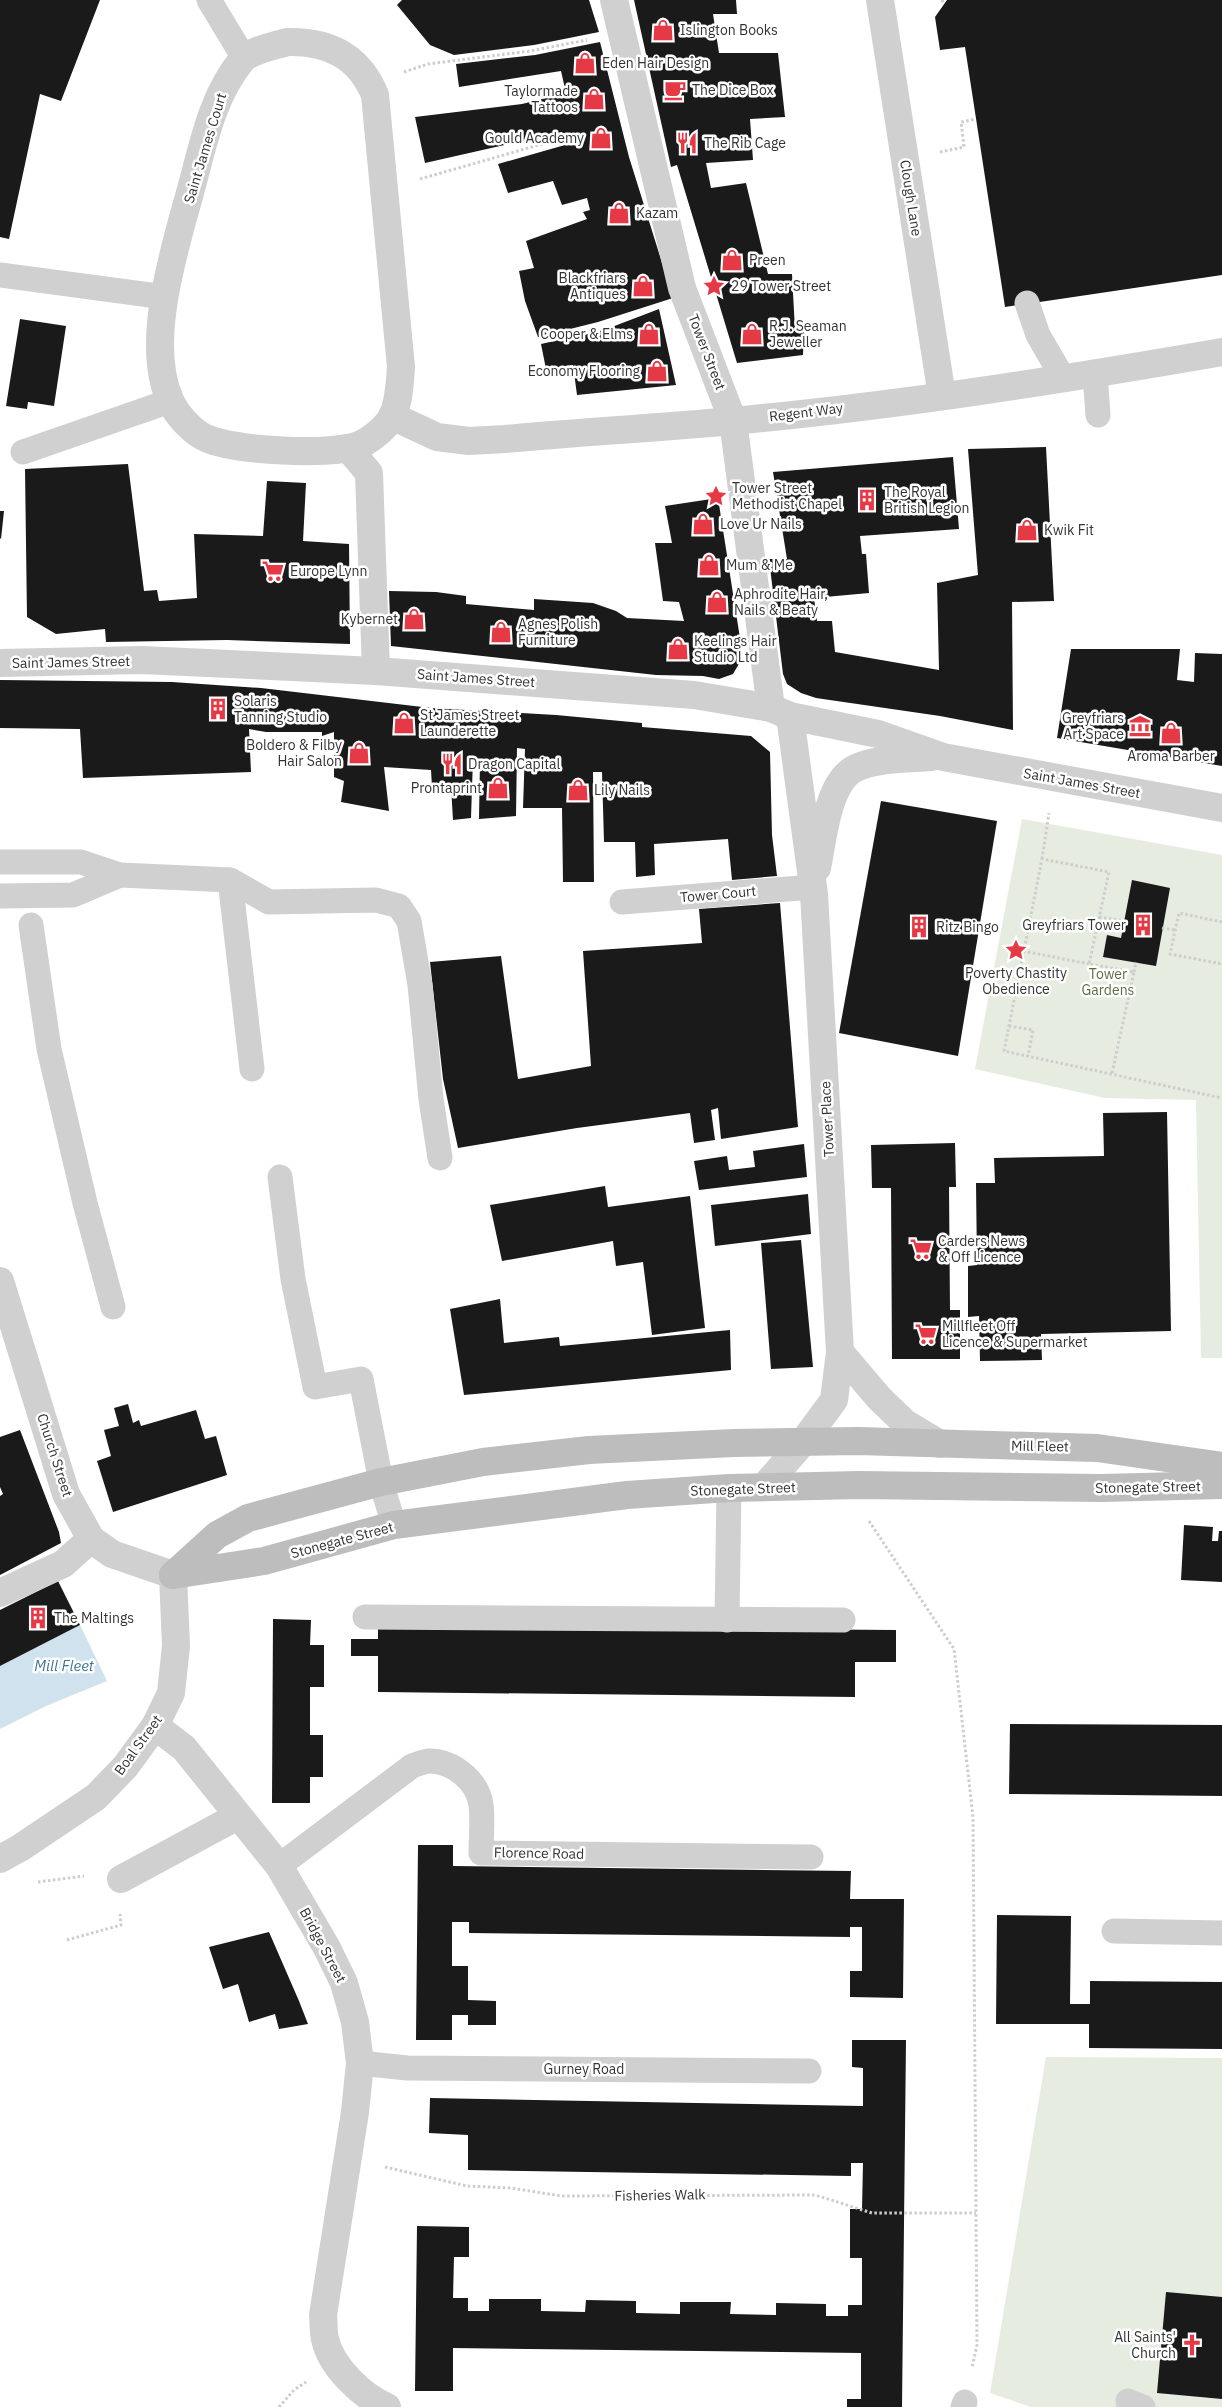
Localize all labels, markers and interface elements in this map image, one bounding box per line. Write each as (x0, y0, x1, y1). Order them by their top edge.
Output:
shop icon: Islington Books (650, 17, 676, 43)
place label: Islington Books (680, 21, 778, 39)
shop icon: Eden Hair Design (572, 50, 598, 76)
place label: Eden Hair Design (602, 54, 709, 72)
cafe icon: The Dice Box (662, 77, 688, 103)
place label: The Dice Box (692, 81, 774, 99)
place label: Taylormade Tattoos (504, 82, 578, 116)
shop icon: Taylormade Tattoos (581, 86, 607, 112)
street label: Saint James Court (180, 91, 230, 205)
shop icon: Gould Academy (588, 125, 614, 151)
place label: Gould Academy (485, 129, 584, 147)
restaurant icon: The Rib Cage (674, 130, 700, 156)
place label: The Rib Cage (704, 134, 786, 152)
street label: Clough Lane (896, 159, 926, 238)
shop icon: Kazam (606, 200, 632, 226)
place label: Kazam (636, 204, 678, 222)
shop icon: Preen (719, 247, 745, 273)
place label: Preen (749, 251, 786, 269)
place label: Blackfriars Antiques (559, 269, 626, 303)
shop icon: Blackfriars Antiques (630, 273, 656, 299)
place icon: 29 Tower Street (701, 273, 727, 299)
place label: 29 Tower Street (731, 277, 831, 295)
street label: Tower Street (684, 311, 730, 393)
place label: R.J. Seaman Jeweller (769, 317, 847, 351)
shop icon: Cooper & Elms (636, 321, 662, 347)
shop icon: R.J. Seaman Jeweller (739, 321, 765, 347)
place label: Cooper & Elms (540, 325, 633, 343)
shop icon: Economy Flooring (644, 358, 670, 384)
place label: Economy Flooring (528, 362, 641, 380)
street label: Regent Way (768, 399, 844, 425)
place label: Tower Street Methodist Chapel (732, 479, 842, 513)
place icon: Tower Street Methodist Chapel (703, 483, 729, 509)
place label: The Royal British Legion (884, 483, 970, 517)
building icon: The Royal British Legion (854, 487, 880, 513)
shop icon: Love Ur Nails (690, 511, 716, 537)
place label: Love Ur Nails (720, 515, 802, 533)
shop icon: Kwik Fit (1014, 517, 1040, 543)
place label: Kwik Fit (1044, 521, 1094, 539)
shop icon: Mum & Me (696, 552, 722, 578)
place label: Mum & Me (726, 556, 793, 574)
supermarket icon: Europe Lynn (260, 558, 286, 584)
place label: Europe Lynn (290, 562, 367, 580)
place label: Aphrodite Hair, Nails & Beaty (734, 585, 828, 619)
shop icon: Aphrodite Hair, Nails & Beaty (704, 589, 730, 615)
shop icon: Kybernet (401, 606, 427, 632)
place label: Kybernet (341, 610, 398, 628)
place label: Agnes Polish Furniture (518, 615, 598, 649)
shop icon: Agnes Polish Furniture (488, 619, 514, 645)
place label: Keelings Hair Studio Ltd (694, 632, 777, 666)
shop icon: Keelings Hair Studio Ltd (665, 636, 691, 662)
street label: Saint James Street (12, 652, 130, 672)
street label: Saint James Street (416, 665, 536, 691)
place label: Solaris Tanning Studio (234, 692, 327, 726)
building icon: Solaris Tanning Studio (205, 696, 231, 722)
place label: St James Street Launderette (420, 706, 519, 740)
place label: Greyfriars Art Space (1062, 709, 1124, 743)
shop icon: St James Street Launderette (391, 710, 417, 736)
museum icon: Greyfriars Art Space (1127, 713, 1153, 739)
shop icon: Aroma Barber (1158, 720, 1184, 746)
place label: Boldero & Filby Hair Salon (246, 736, 342, 770)
shop icon: Boldero & Filby Hair Salon (346, 740, 372, 766)
place label: Aroma Barber (1127, 747, 1215, 765)
restaurant icon: Dragon Capital (439, 751, 465, 777)
place label: Dragon Capital (468, 755, 561, 773)
street label: Saint James Street (1022, 764, 1142, 802)
shop icon: Prontaprint (485, 775, 511, 801)
shop icon: Lily Nails (565, 777, 591, 803)
place label: Prontaprint (411, 779, 482, 797)
place label: Lily Nails (594, 781, 650, 799)
street label: Tower Court (679, 882, 757, 906)
building icon: Greyfriars Tower (1130, 912, 1156, 938)
building icon: Ritz Bingo (906, 914, 932, 940)
place label: Greyfriars Tower (1022, 916, 1126, 934)
place label: Ritz Bingo (936, 918, 999, 936)
place icon: Poverty Chastity Obedience (1003, 937, 1029, 963)
place label: Poverty Chastity Obedience (965, 964, 1067, 998)
park label: Tower Gardens (1082, 965, 1135, 999)
street label: Tower Place (816, 1080, 838, 1157)
place label: Carders News & Off Licence (938, 1232, 1026, 1266)
supermarket icon: Carders News & Off Licence (908, 1236, 934, 1262)
place label: Millfleet Off Licence & Supermarket (942, 1317, 1088, 1351)
supermarket icon: Millfleet Off Licence & Supermarket (913, 1321, 939, 1347)
street label: Church Street (33, 1411, 77, 1499)
street label: Mill Fleet (1011, 1436, 1069, 1456)
street label: Stonegate Street (1095, 1477, 1201, 1497)
street label: Stonegate Street (690, 1478, 796, 1500)
street label: Stonegate Street (289, 1518, 395, 1562)
building icon: The Maltings (25, 1605, 51, 1631)
place label: The Maltings (54, 1609, 134, 1627)
water label: Mill Fleet (34, 1656, 95, 1675)
street label: Boal Street (110, 1711, 166, 1779)
street label: Florence Road (494, 1843, 584, 1863)
street label: Bridge Street (296, 1904, 350, 1986)
street label: Gurney Road (544, 2060, 624, 2078)
street label: Fisheries Walk (614, 2185, 706, 2205)
place label: All Saints' Church (1114, 2328, 1176, 2362)
church icon: All Saints' Church (1179, 2332, 1205, 2358)

